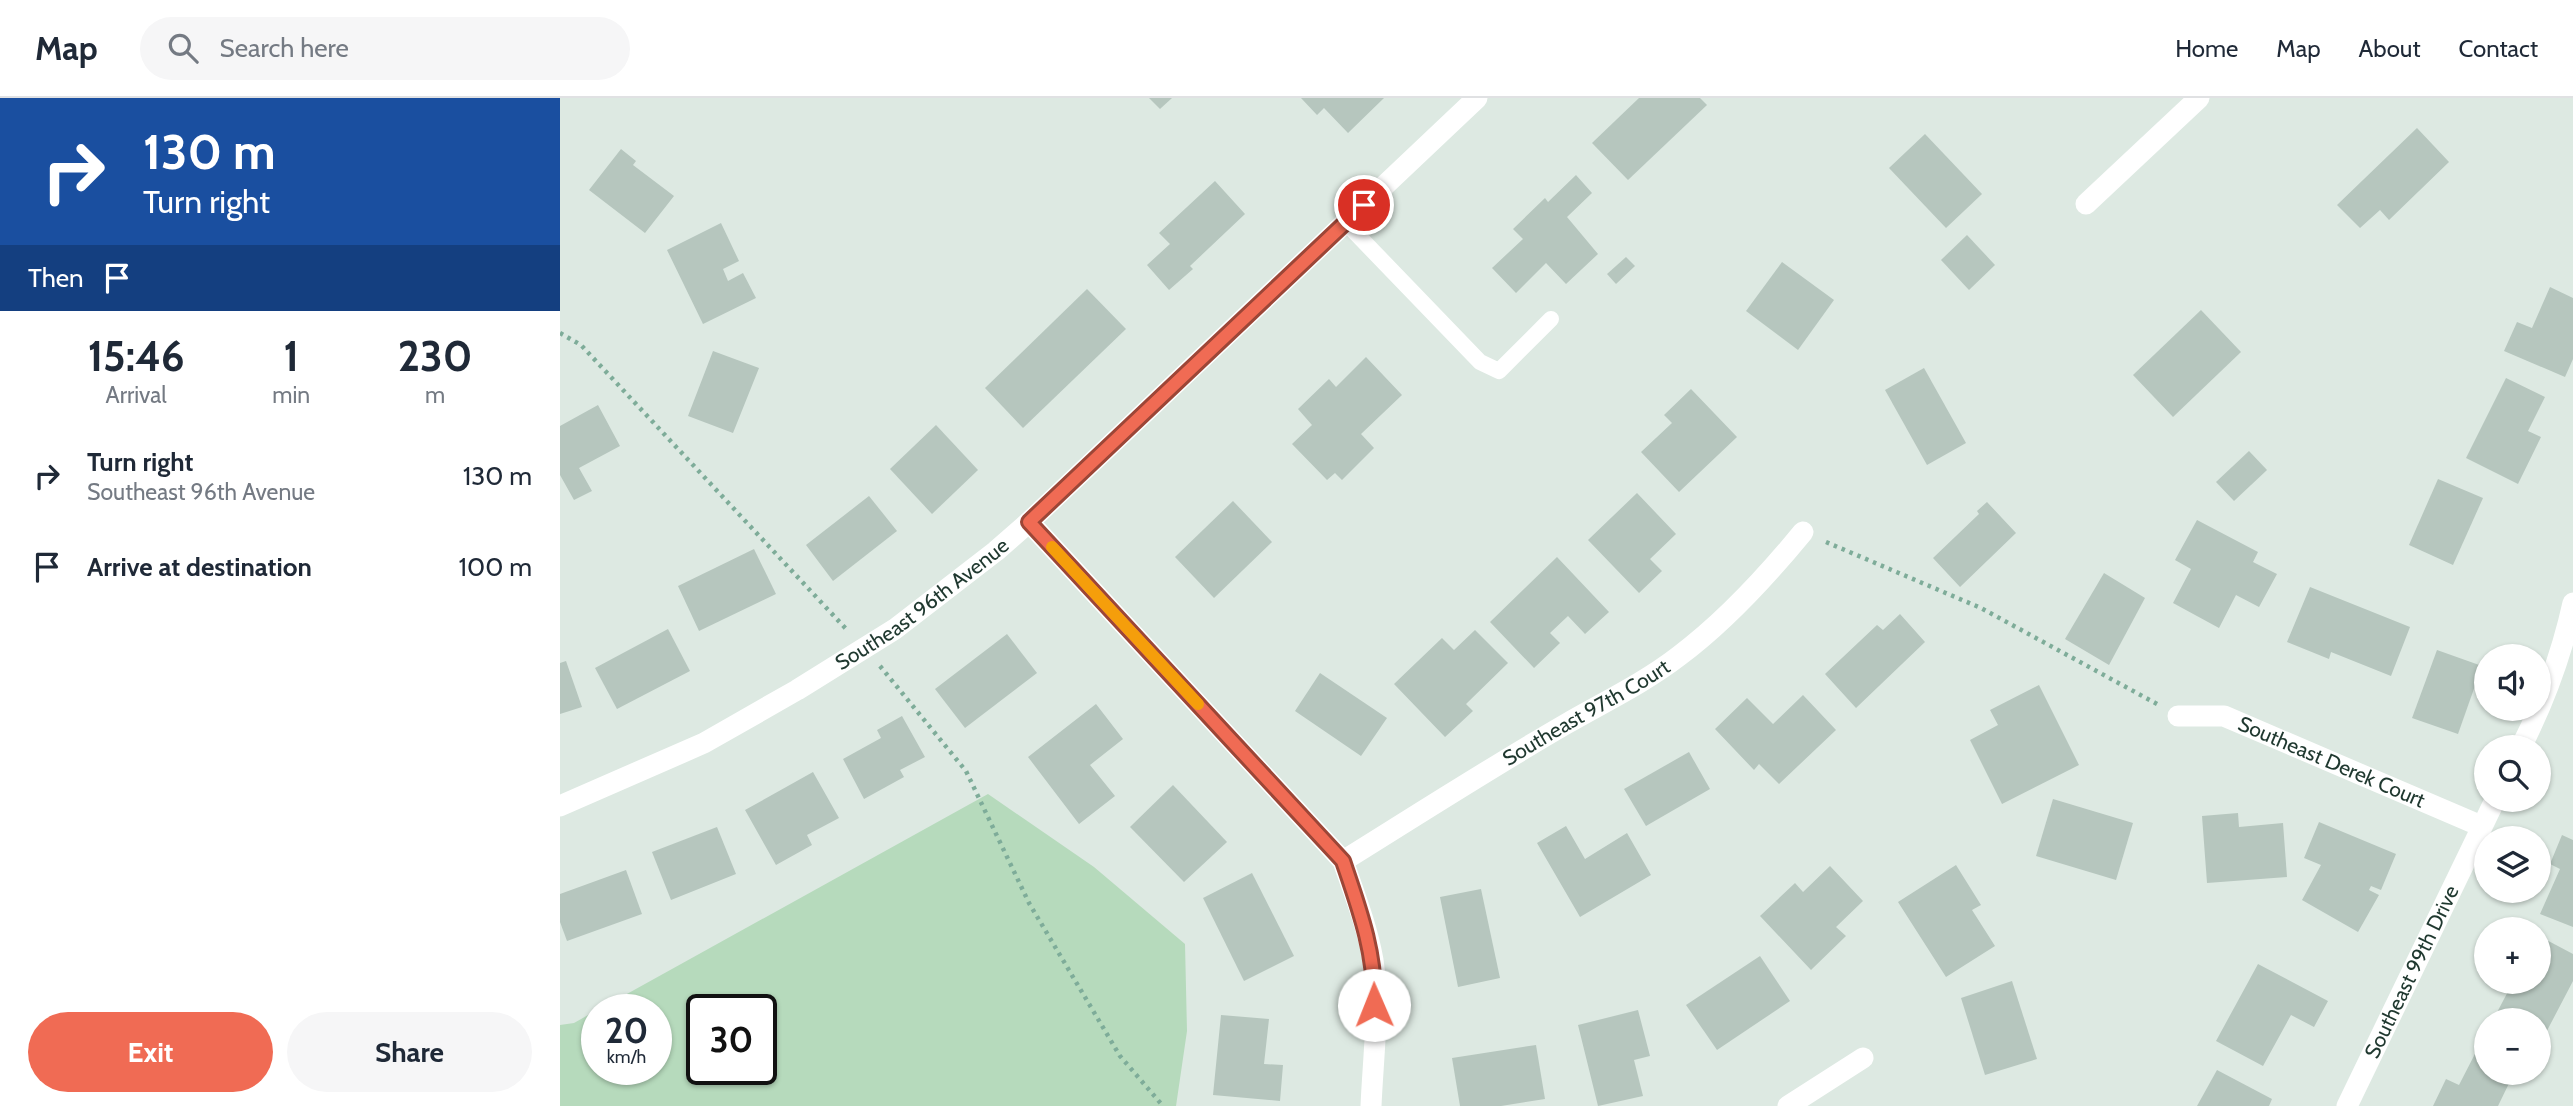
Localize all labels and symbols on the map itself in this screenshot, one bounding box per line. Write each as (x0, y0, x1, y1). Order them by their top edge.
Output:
pin (1334, 175, 1394, 235)
street label: Southeast 96th Avenue (831, 533, 1014, 675)
street label: Southeast 97th Court (1498, 654, 1675, 771)
street label: Southeast Derek Court (2235, 711, 2429, 813)
street label: Southeast 99th Drive (2359, 881, 2464, 1062)
position arrow (1337, 968, 1411, 1042)
speed limit sign: 30 (686, 994, 777, 1085)

